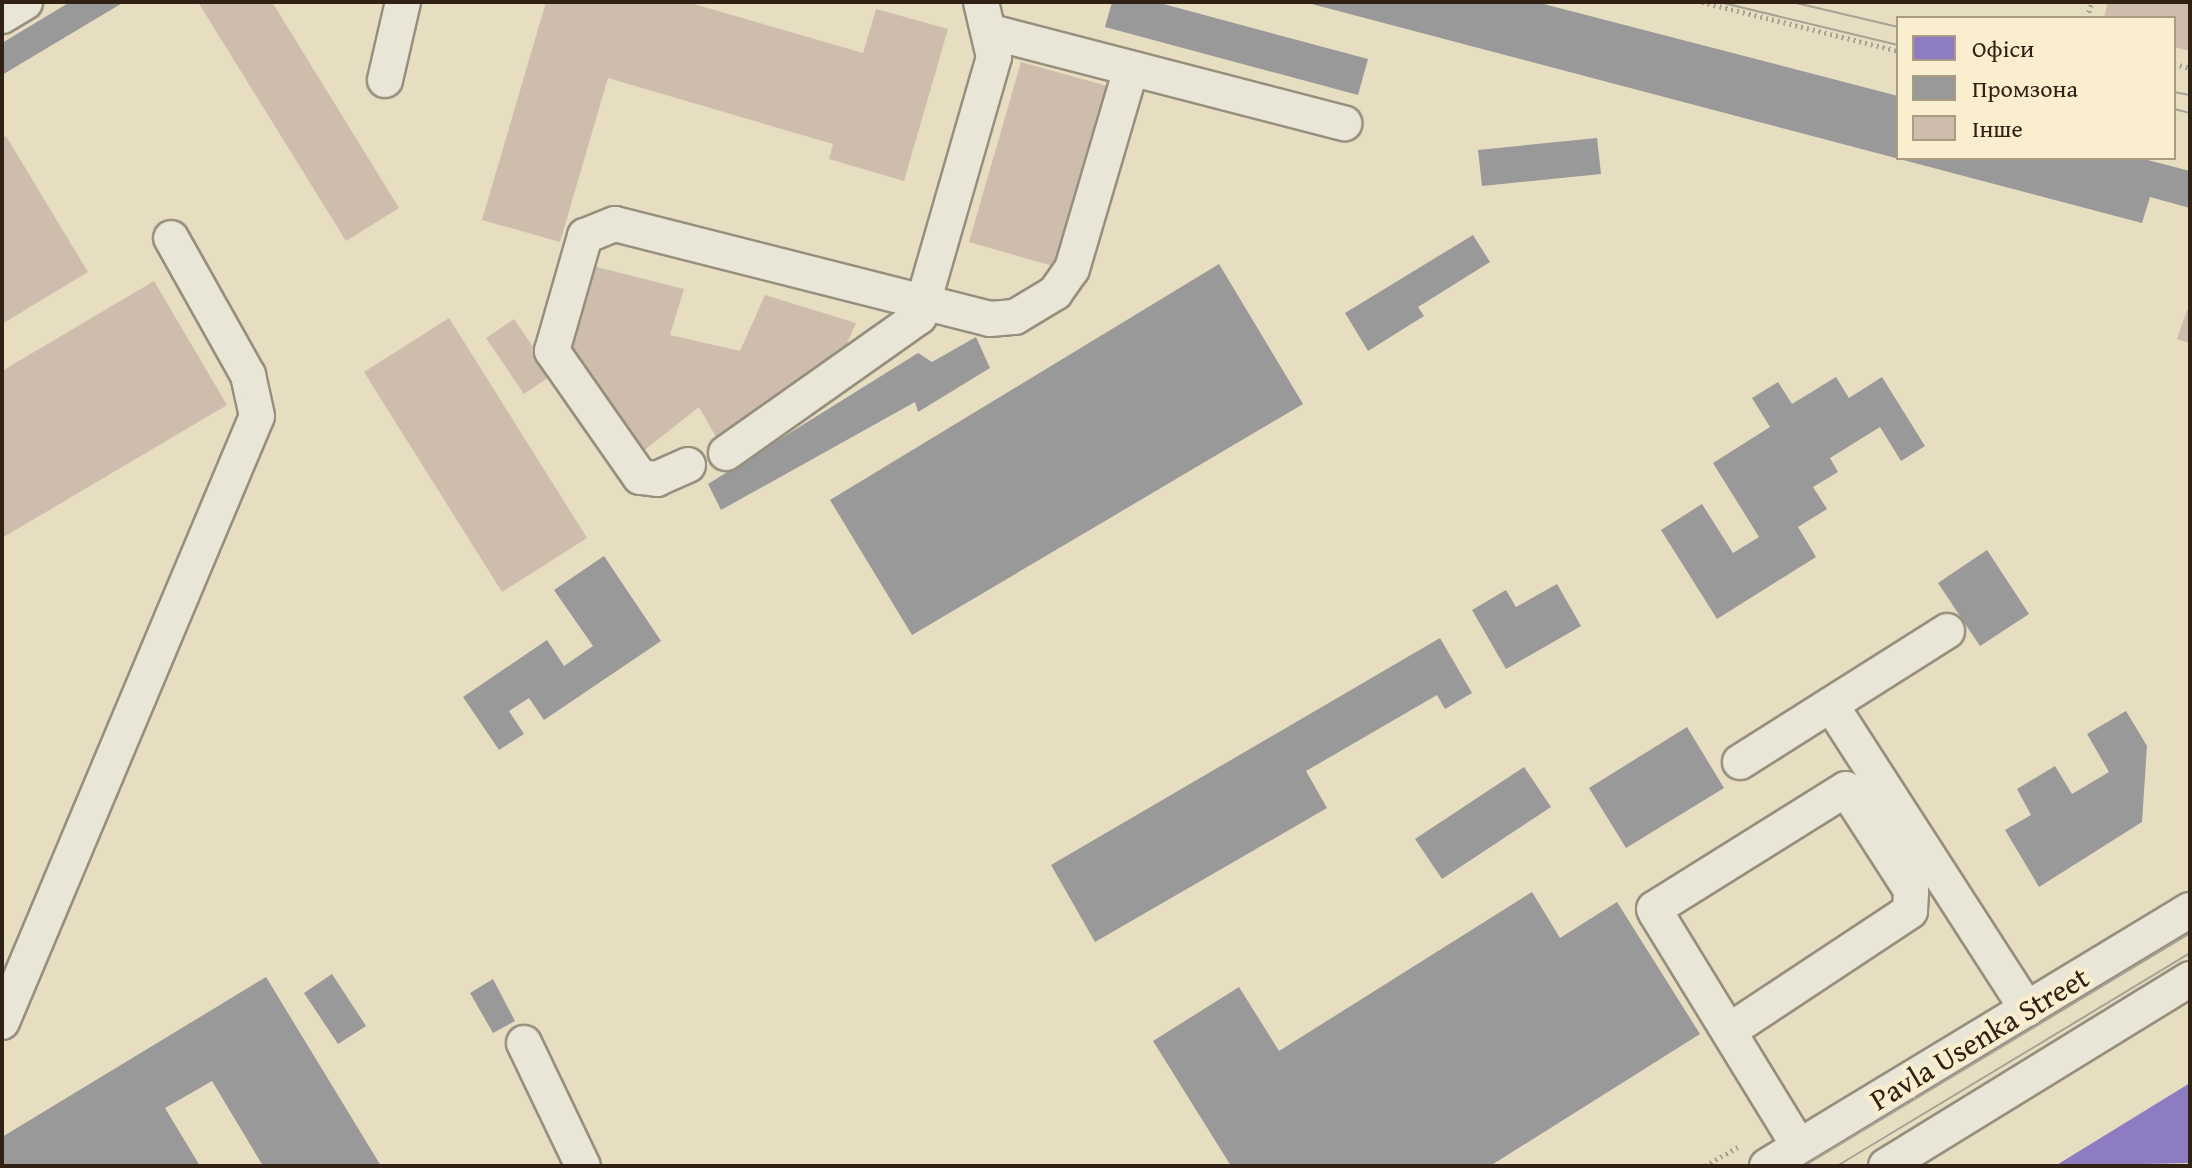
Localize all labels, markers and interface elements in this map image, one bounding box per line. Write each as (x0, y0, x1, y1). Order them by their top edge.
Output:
legend (1896, 16, 2176, 160)
text: Офіси (1972, 31, 2034, 66)
text: Промзона (1972, 71, 2078, 106)
text: Інше (1972, 111, 2023, 146)
street label: Pavla Usenka Street (1863, 959, 2095, 1117)

